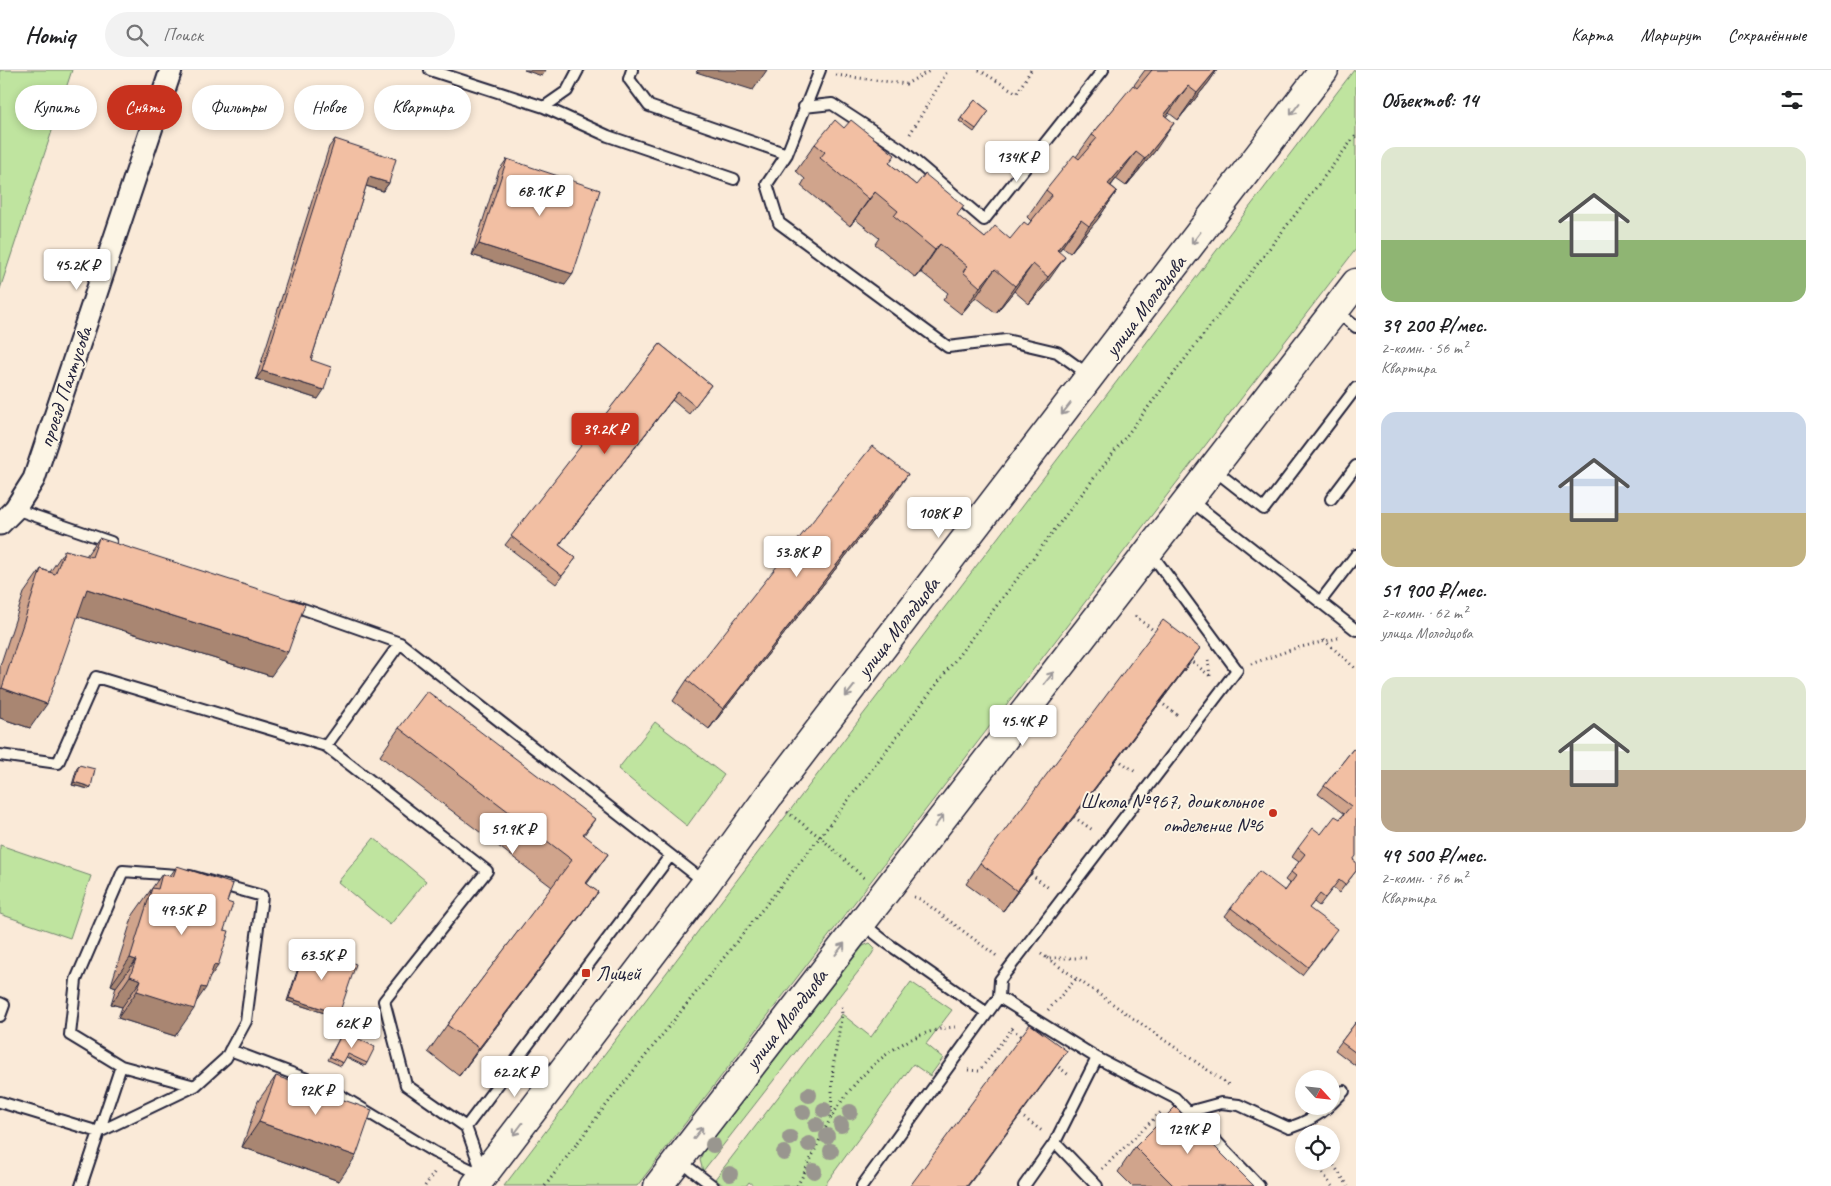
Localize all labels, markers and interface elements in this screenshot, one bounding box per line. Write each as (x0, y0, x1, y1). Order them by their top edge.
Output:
search box (105, 12, 455, 57)
text: Homiq (25, 20, 75, 50)
icon: search (123, 21, 151, 49)
text: Поиск (163, 23, 203, 47)
text: Карта (1571, 24, 1612, 46)
text: Маршрут (1640, 24, 1700, 46)
text: Сохранённые (1728, 24, 1806, 46)
chip: Купить (15, 85, 97, 130)
chip: Снять (107, 85, 182, 130)
chip: Фильтры (192, 85, 284, 130)
chip: Новое (294, 85, 364, 130)
chip: Квартира (374, 85, 471, 130)
icon: filters (1778, 86, 1806, 114)
text: Объектов: 14 (1381, 87, 1478, 113)
one-way arrow (1289, 102, 1300, 115)
pin: 134K ₽ (976, 140, 1058, 183)
text: 134K ₽ (996, 147, 1038, 167)
pin: 68.1K ₽ (494, 174, 586, 217)
icon: home (1549, 180, 1639, 270)
text: 68.1K ₽ (517, 181, 563, 201)
one-way arrow (1191, 231, 1202, 244)
pin: 45.2K ₽ (31, 248, 123, 291)
street label: улица Молодцова (1097, 249, 1193, 363)
text: 45.2K ₽ (55, 255, 99, 275)
text: 39 200 ₽/мес. (1381, 312, 1486, 338)
street label: проезд Пахтусова (32, 321, 99, 451)
text: 2-комн. · 56 m² (1381, 338, 1467, 358)
text: Квартира (1381, 358, 1436, 378)
one-way arrow (1061, 402, 1071, 416)
pin: 39.2K ₽ (559, 412, 651, 455)
text: 39.2K ₽ (583, 419, 627, 439)
icon: home (1549, 445, 1639, 535)
pin: 108K ₽ (898, 496, 980, 539)
text: 108K ₽ (918, 503, 960, 523)
pin: 53.8K ₽ (751, 536, 843, 578)
text: 53.8K ₽ (775, 542, 819, 562)
street label: улица Молодцова (850, 570, 946, 684)
text: 51 900 ₽/мес. (1381, 577, 1486, 603)
text: 2-комн. · 62 m² (1381, 603, 1467, 623)
text: улица Молодцова (1381, 623, 1473, 643)
one-way arrow (1044, 672, 1055, 685)
one-way arrow (844, 684, 855, 697)
pin: 45.4K ₽ (977, 704, 1069, 747)
icon: home (1549, 710, 1639, 800)
text: 45.4K ₽ (1001, 711, 1045, 731)
place label: Школа №967, дошкольное отделение №6 (1080, 788, 1265, 838)
marker: Школа №967, дошкольное отделение №6 (1267, 807, 1279, 819)
pin: 51.9K ₽ (467, 812, 559, 855)
one-way arrow (934, 815, 945, 828)
text: 51.9K ₽ (491, 819, 535, 839)
text: 49 500 ₽/мес. (1381, 842, 1486, 868)
text: 2-комн. · 76 m² (1381, 868, 1467, 888)
text: Квартира (1381, 888, 1436, 908)
pin: 49.5K ₽ (136, 894, 228, 936)
text: 49.5K ₽ (160, 900, 204, 920)
pin: 63.5K ₽ (276, 938, 368, 981)
one-way arrow (835, 942, 845, 956)
text: 63.5K ₽ (299, 945, 345, 965)
place label: Лицей (596, 960, 642, 986)
street label: улица Молодцова (738, 962, 834, 1076)
marker: Лицей (580, 967, 592, 979)
pin: 62K ₽ (317, 1006, 387, 1049)
text: 62K ₽ (334, 1013, 370, 1033)
pin: 62.2K ₽ (469, 1056, 561, 1098)
text: 62.2K ₽ (492, 1062, 538, 1082)
north arrow (1295, 1070, 1340, 1115)
map controls (1295, 1070, 1340, 1170)
pin: 92K ₽ (281, 1074, 351, 1116)
text: 92K ₽ (299, 1080, 333, 1100)
pin: 129K ₽ (1147, 1112, 1229, 1155)
text: 129K ₽ (1167, 1119, 1209, 1139)
one-way arrow (513, 1122, 523, 1136)
button: locate (1295, 1125, 1340, 1170)
one-way arrow (692, 1127, 703, 1140)

